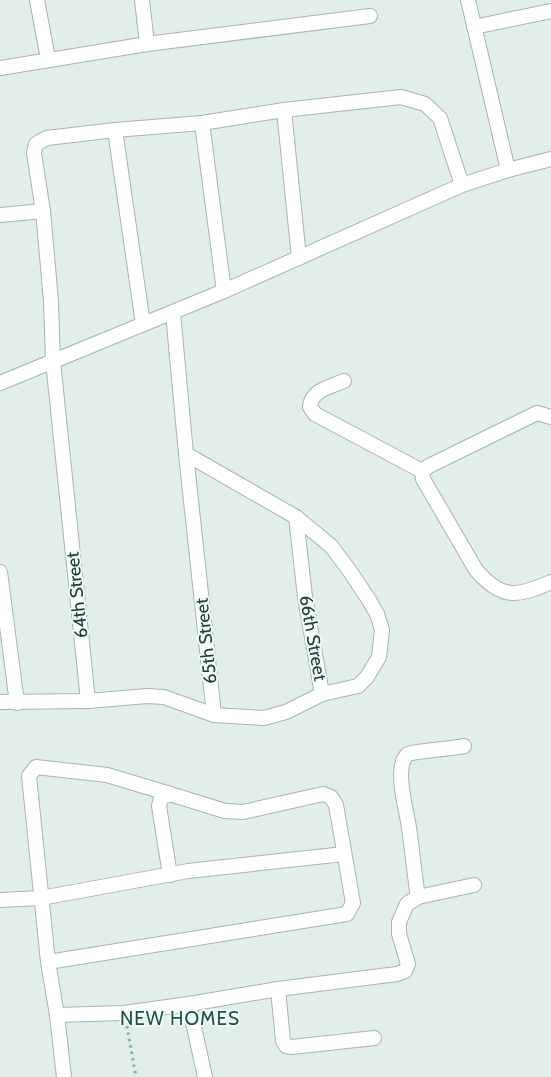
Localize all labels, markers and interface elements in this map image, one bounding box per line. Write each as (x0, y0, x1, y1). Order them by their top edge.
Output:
street label: 64th Street (62, 551, 92, 639)
street label: 66th Street (295, 593, 331, 683)
street label: 65th Street (191, 597, 221, 685)
district label: NEW HOMES (120, 1007, 240, 1030)

